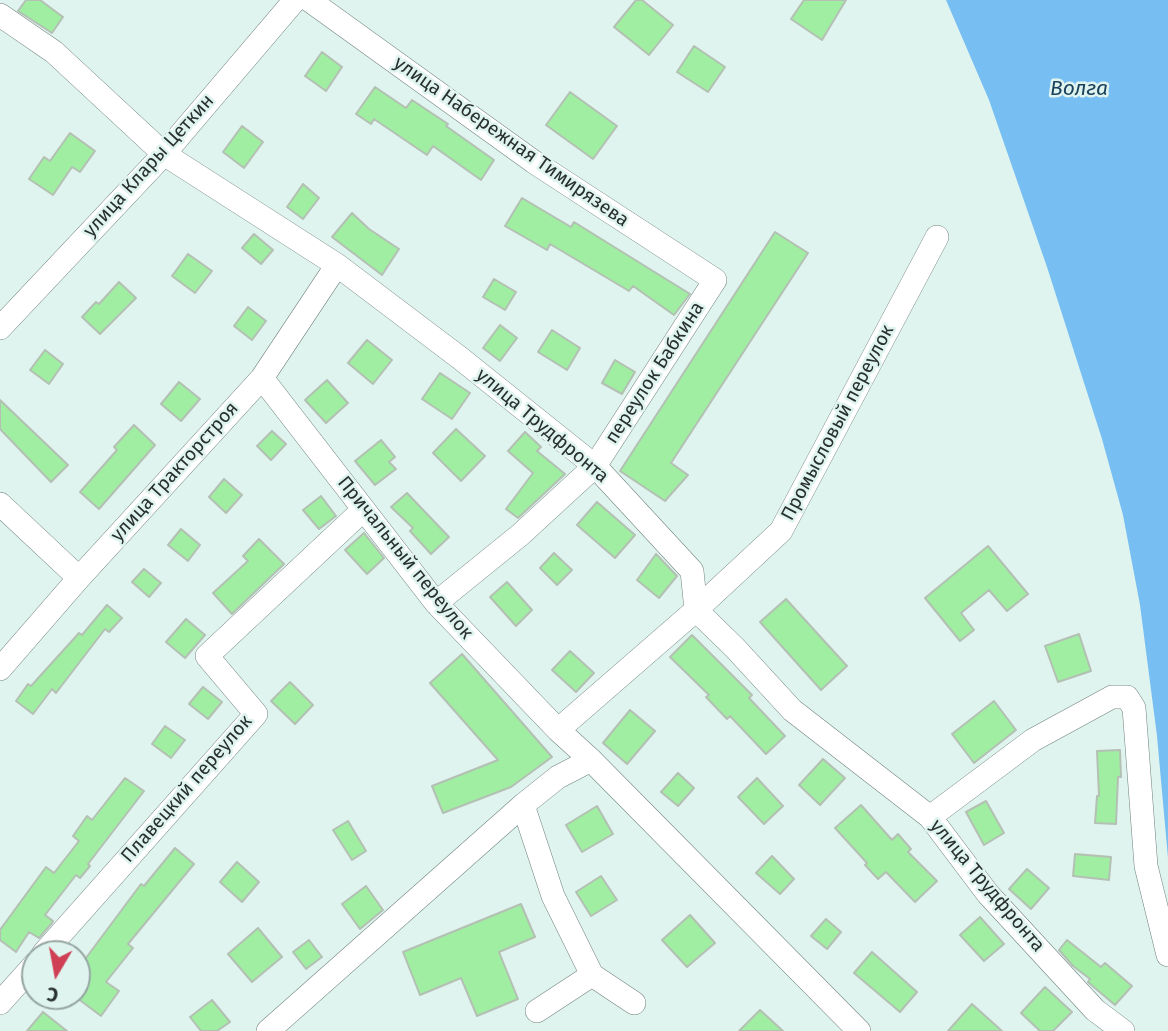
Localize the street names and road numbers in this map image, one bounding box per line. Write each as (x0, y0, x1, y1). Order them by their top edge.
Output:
street label: улица Набережная Тимирязева (389, 52, 633, 232)
street label: улица Клары Цеткин (79, 90, 219, 242)
street label: переулок Бабкина (601, 298, 709, 448)
street label: Промысловый переулок (777, 321, 899, 525)
street label: улица Трудфронта (471, 364, 613, 488)
street label: улица Тракторстроя (106, 398, 244, 546)
street label: Причальный переулок (332, 472, 478, 644)
street label: Плавецкий переулок (117, 711, 257, 867)
street label: улица Трудфронта (925, 815, 1049, 957)

